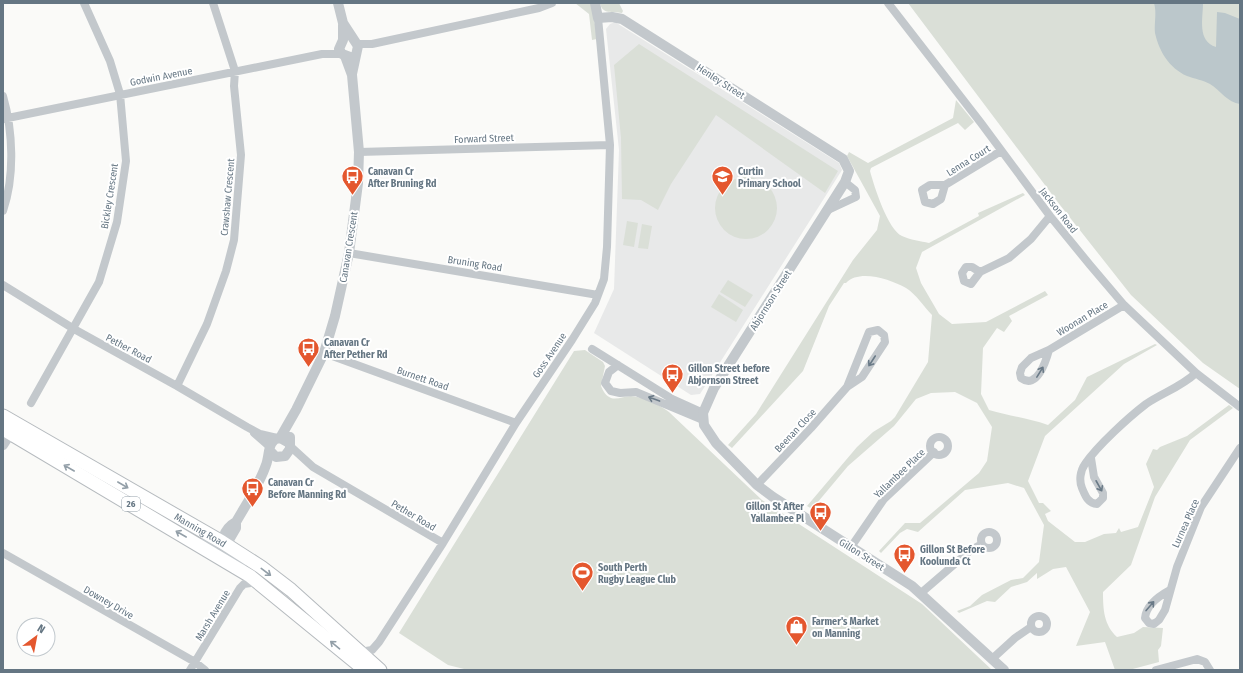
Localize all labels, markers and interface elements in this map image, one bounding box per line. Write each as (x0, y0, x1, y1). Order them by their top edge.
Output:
street label: Henley Street (694, 62, 747, 102)
street label: Godwin Avenue (129, 65, 193, 89)
street label: Forward Street (454, 132, 515, 146)
street label: Lenna Court (945, 142, 993, 179)
street label: Crawshaw Crescent (219, 157, 237, 236)
street label: Bickley Crescent (99, 162, 121, 230)
bus stop icon: Canavan Cr After Bruning Rd (339, 164, 365, 197)
school or university icon: Curtin Primary School (709, 164, 735, 197)
place label: Canavan Cr After Bruning Rd (367, 166, 436, 190)
place label: Curtin Primary School (738, 166, 801, 190)
street label: Jackson Road (1037, 185, 1080, 236)
street label: Canavan Crescent (337, 210, 361, 283)
street label: Bruning Road (447, 254, 503, 274)
street label: Abjornson Street (748, 268, 795, 333)
street label: Woonan Place (1055, 299, 1110, 339)
street label: Goss Avenue (530, 331, 569, 380)
street label: Pether Road (104, 332, 153, 366)
bus stop icon: Canavan Cr After Pether Rd (295, 335, 321, 368)
place label: Canavan Cr After Pether Rd (323, 337, 388, 361)
one-way arrow (868, 355, 876, 366)
bus stop icon: Gillon Street before Abjornson Street (660, 361, 686, 394)
place label: Gillon Street before Abjornson Street (687, 363, 770, 387)
street label: Burnett Road (395, 364, 450, 393)
one-way arrow (1036, 366, 1044, 378)
one-way arrow (649, 394, 661, 402)
street label: Beenan Close (773, 406, 819, 455)
street label: Yallambee Place (872, 446, 928, 501)
one-way arrow (64, 464, 75, 472)
bus stop icon: Canavan Cr Before Manning Rd (240, 475, 266, 508)
place label: Canavan Cr Before Manning Rd (268, 477, 346, 501)
one-way arrow (1096, 480, 1103, 492)
one-way arrow (117, 482, 129, 490)
road number: 26 (122, 497, 140, 511)
street label: Lurnea Place (1170, 497, 1202, 550)
street label: Pether Road (389, 498, 438, 534)
bus stop icon: Gillon St After Yallambee Pl (807, 499, 833, 532)
place label: Gillon St After Yallambee Pl (746, 501, 804, 525)
street label: Manning Road (172, 511, 228, 550)
one-way arrow (176, 530, 187, 538)
street label: Gillon Street (837, 536, 887, 574)
bus stop icon: Gillon St Before Koolunda Ct (891, 542, 917, 575)
place label: Gillon St Before Koolunda Ct (920, 544, 985, 568)
sports icon: South Perth Rugby League Club (569, 560, 595, 593)
place label: South Perth Rugby League Club (598, 562, 677, 586)
one-way arrow (261, 568, 272, 576)
street label: Downey Drive (81, 584, 136, 622)
street label: Marsh Avenue (193, 588, 233, 643)
one-way arrow (1145, 601, 1154, 611)
shop icon: Farmer's Market on Manning (783, 614, 809, 647)
place label: Farmer's Market on Manning (812, 616, 879, 640)
north arrow (16, 617, 56, 657)
text: N (35, 622, 47, 636)
one-way arrow (330, 640, 340, 649)

